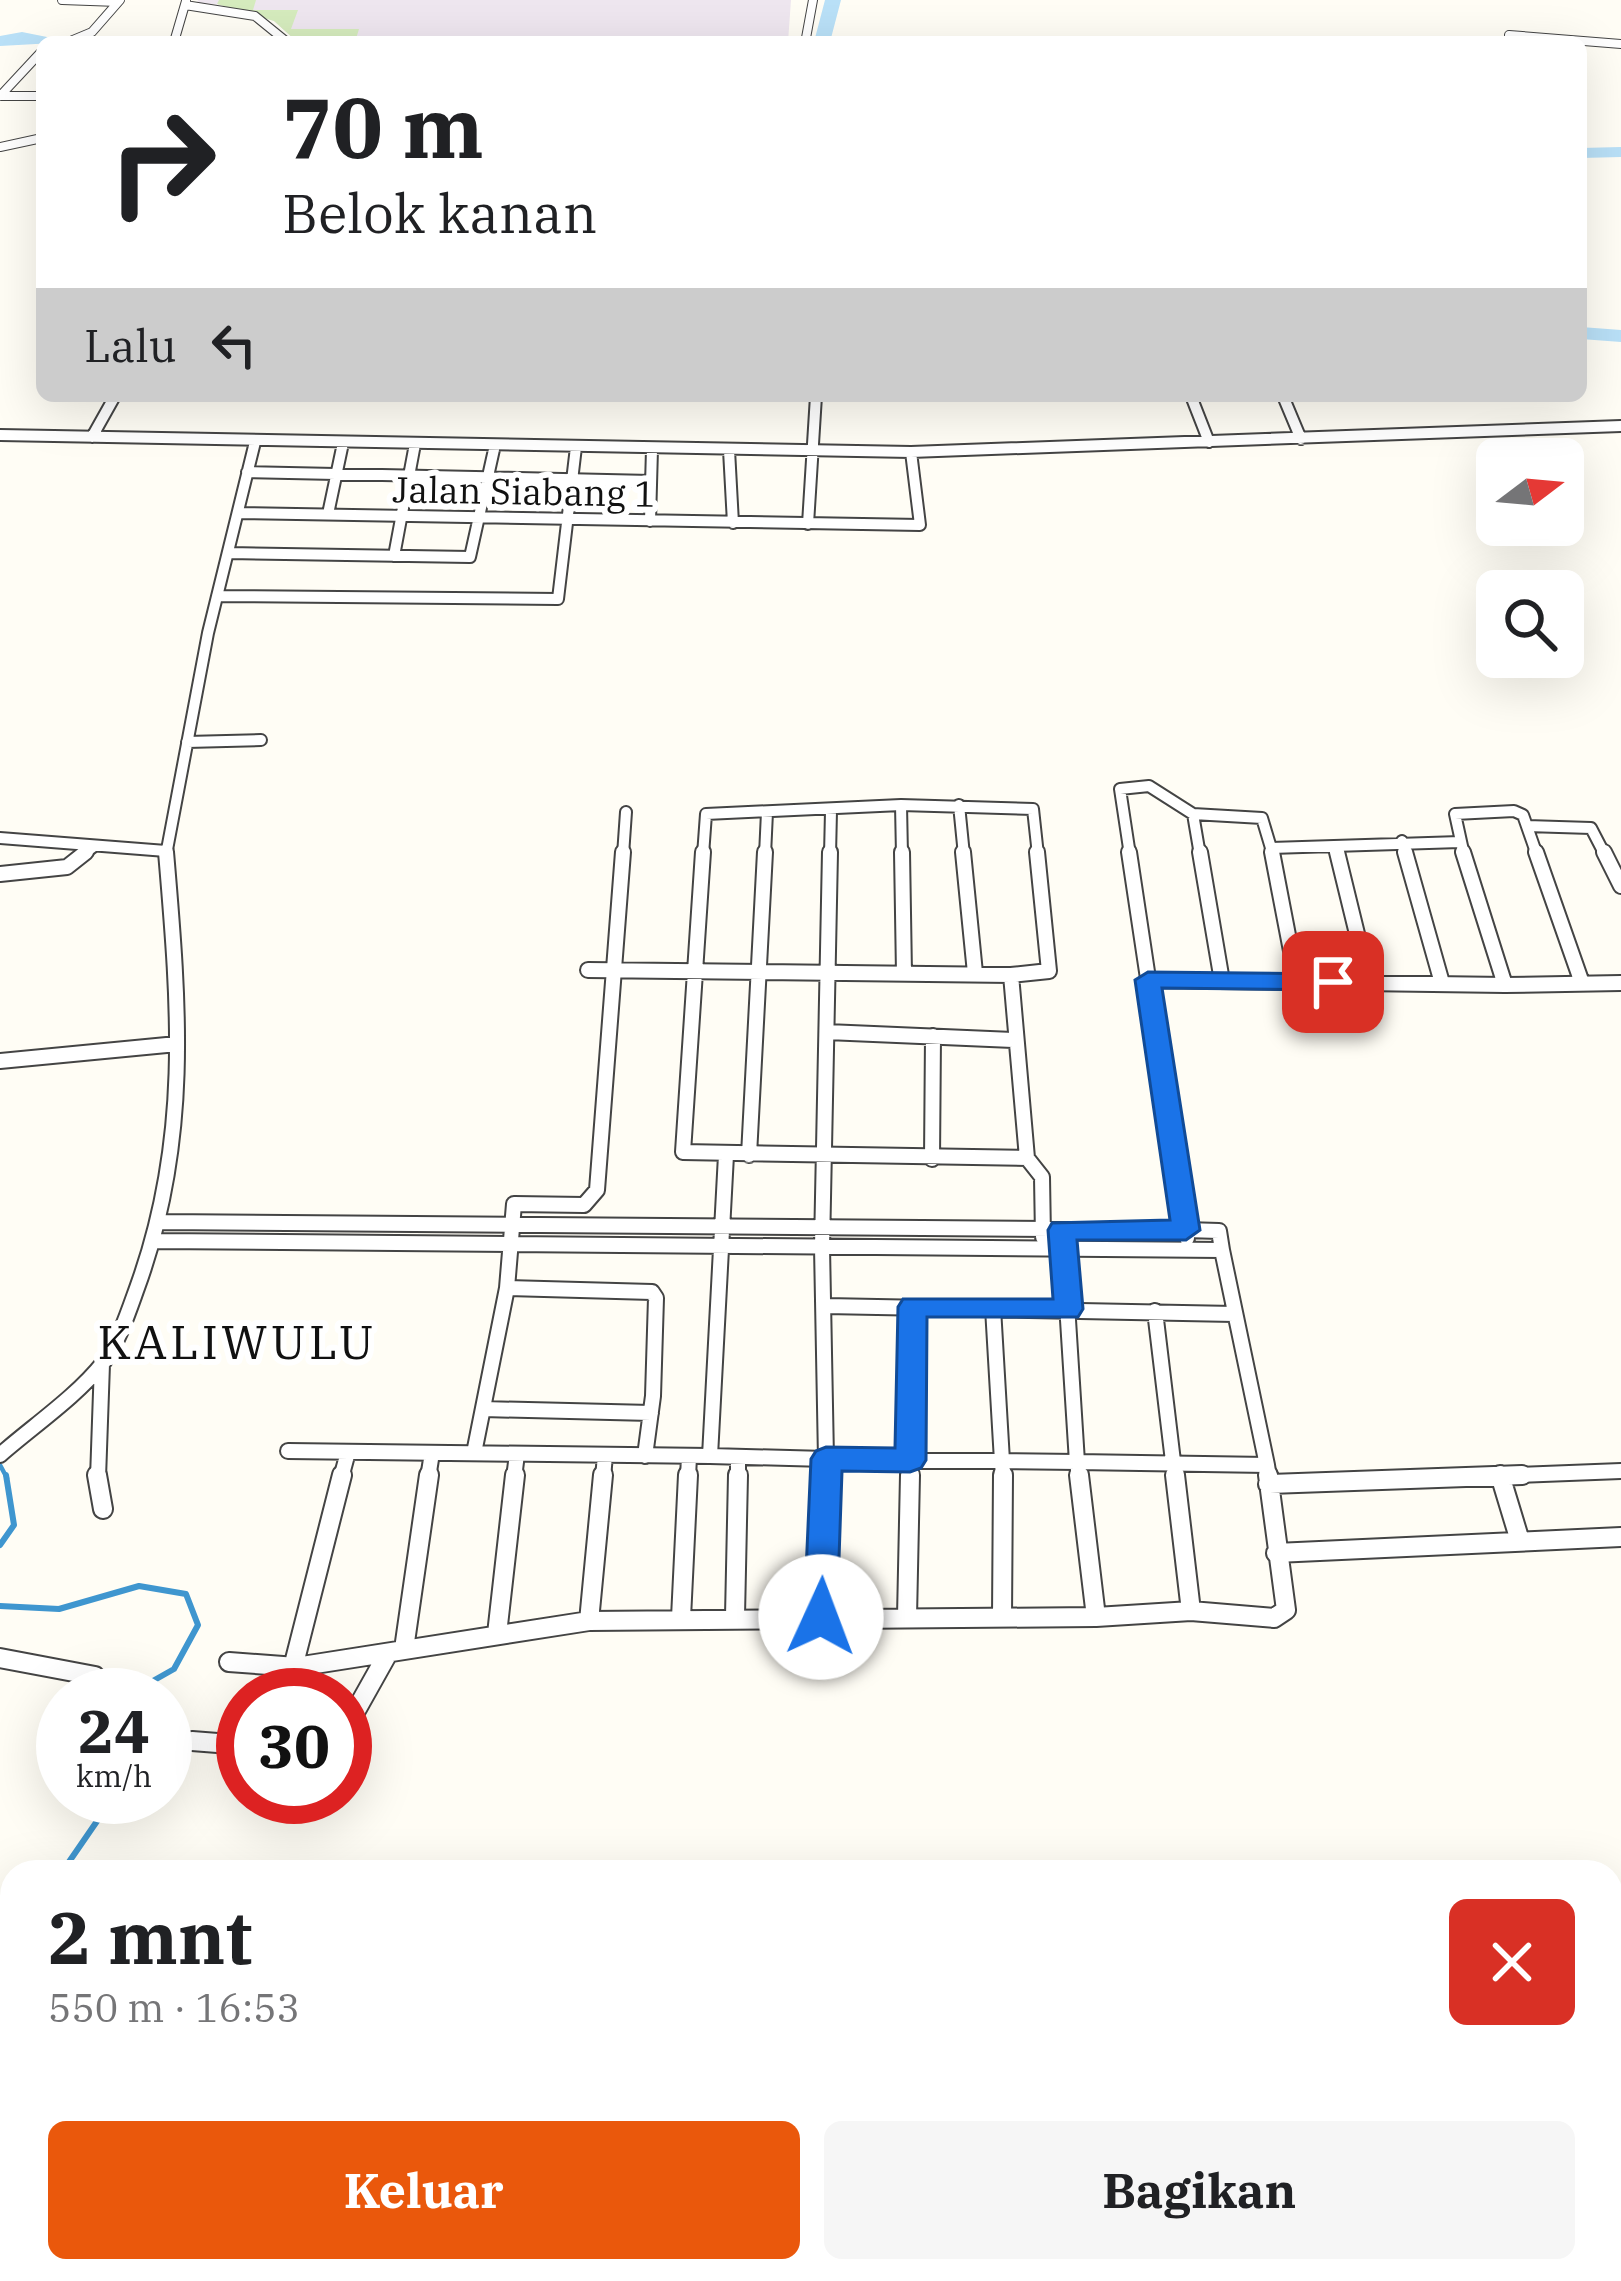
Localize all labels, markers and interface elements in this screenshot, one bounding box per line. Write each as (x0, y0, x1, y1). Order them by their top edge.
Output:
text: 70 m (282, 72, 484, 181)
icon: right (84, 84, 240, 240)
text: Belok kanan (282, 178, 597, 248)
icon: left (201, 312, 267, 378)
text: Lalu (84, 316, 177, 374)
north arrow (1476, 438, 1584, 546)
map controls (1476, 438, 1584, 678)
street label: Jalan Siabang 1 (392, 465, 656, 517)
button: search (1476, 570, 1584, 678)
pin (1282, 931, 1384, 1033)
icon: arrive (1300, 949, 1366, 1015)
district label: KALIWULU (97, 1310, 377, 1372)
position arrow (758, 1554, 884, 1680)
speed limit sign: 30 (216, 1668, 372, 1824)
text: 24 (78, 1691, 150, 1770)
text: km/h (76, 1756, 152, 1795)
text: 2 mnt (48, 1890, 252, 1984)
button: close (1449, 1899, 1575, 2025)
text: 550 m · 16:53 (48, 1982, 300, 2033)
button: Keluar (48, 2121, 800, 2259)
button: Bagikan (824, 2121, 1575, 2259)

